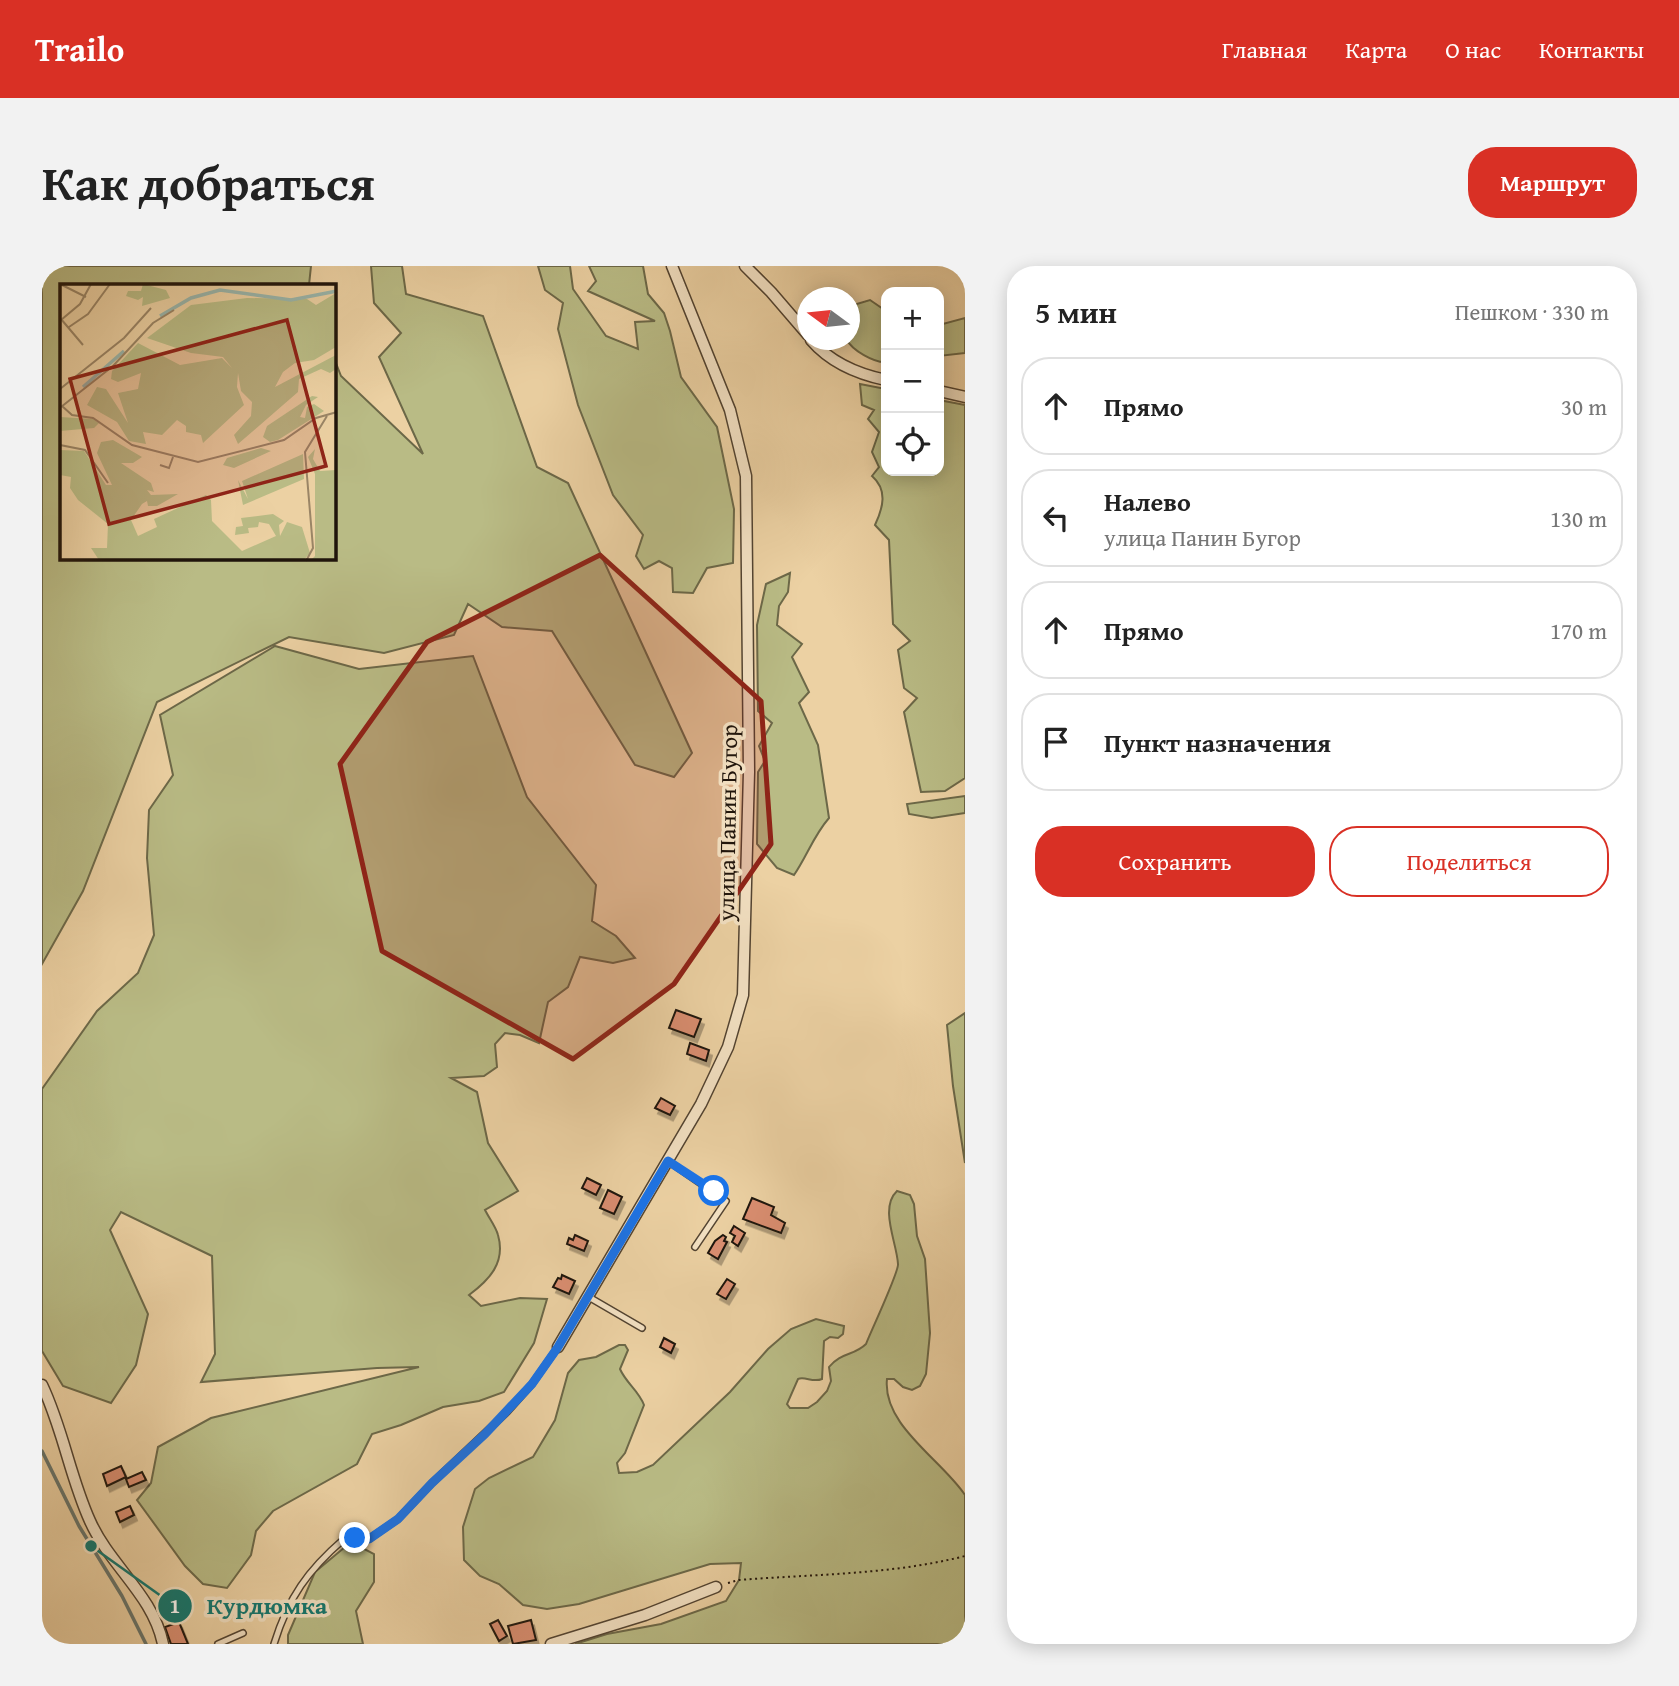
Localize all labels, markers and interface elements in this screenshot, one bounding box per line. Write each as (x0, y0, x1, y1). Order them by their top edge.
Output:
text: Trailo (35, 25, 124, 73)
text: Главная (1222, 32, 1307, 67)
text: Карта (1345, 32, 1407, 67)
text: О нас (1445, 32, 1501, 67)
text: Контакты (1539, 32, 1644, 67)
text: Как добраться (42, 146, 375, 218)
button: Маршрут (1468, 147, 1637, 218)
inset map (60, 284, 336, 560)
north arrow (797, 287, 860, 350)
map controls (881, 287, 944, 476)
button: + (881, 287, 944, 350)
text: 5 мин (1035, 290, 1117, 334)
text: Пешком · 330 m (1455, 295, 1609, 328)
button: − (881, 350, 944, 413)
icon: ahead (1037, 387, 1075, 425)
text: Прямо (1104, 387, 1184, 426)
text: 30 m (1561, 390, 1607, 423)
button: locate (881, 413, 944, 476)
text: Налево (1104, 482, 1191, 521)
icon: left (1037, 499, 1075, 537)
text: 130 m (1550, 502, 1607, 535)
text: улица Панин Бугор (1104, 521, 1301, 554)
icon: ahead (1037, 611, 1075, 649)
text: Прямо (1104, 611, 1184, 650)
text: 170 m (1550, 614, 1607, 647)
icon: arrive (1037, 723, 1075, 761)
text: Пункт назначения (1104, 723, 1331, 762)
street label: улица Панин Бугор (709, 724, 745, 923)
button: Сохранить (1035, 826, 1315, 897)
button: Поделиться (1329, 826, 1609, 897)
route start (698, 1175, 729, 1206)
route end (339, 1522, 370, 1553)
callout: Курдюмка (158, 1583, 341, 1628)
text: Курдюмка (207, 1588, 328, 1623)
text: 1 (170, 1590, 180, 1621)

